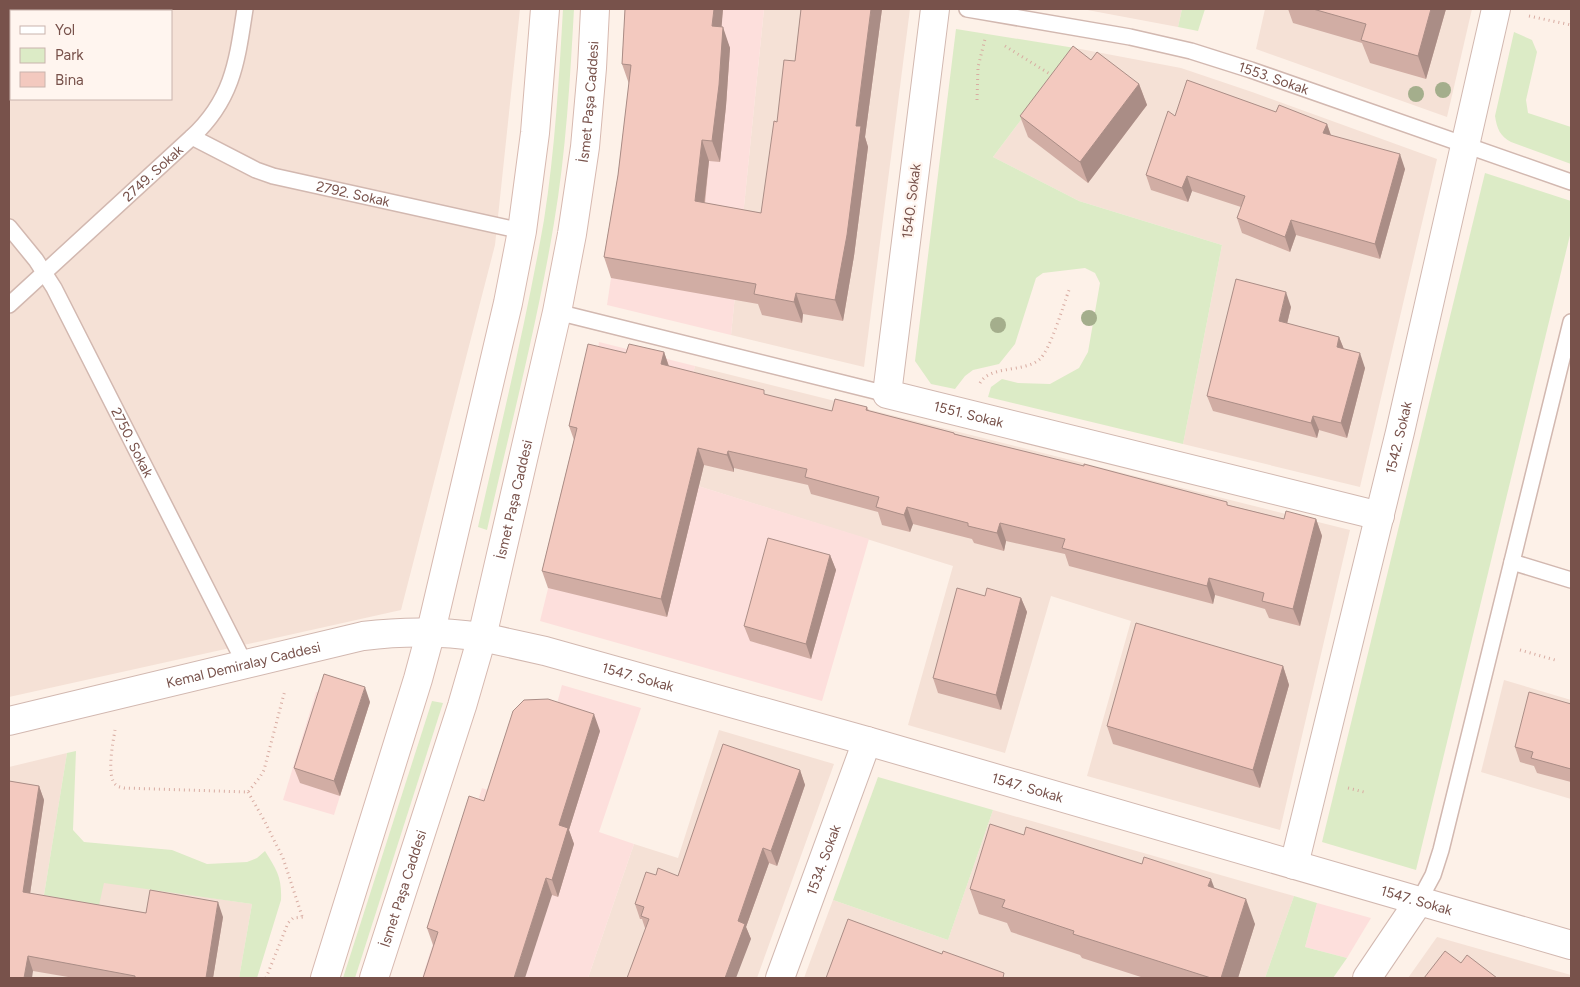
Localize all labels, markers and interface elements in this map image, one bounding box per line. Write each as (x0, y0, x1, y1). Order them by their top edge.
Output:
legend (10, 10, 172, 100)
text: Yol (55, 21, 75, 39)
street label: İsmet Paşa Caddesi (575, 41, 602, 164)
text: Park (55, 46, 84, 64)
street label: 1553. Sokak (1236, 59, 1311, 99)
text: Bina (55, 71, 84, 89)
street label: 2749. Sokak (119, 141, 187, 205)
street label: 1540. Sokak (898, 163, 925, 239)
street label: 2792. Sokak (315, 178, 391, 211)
street label: 1551. Sokak (932, 398, 1005, 432)
street label: 1542. Sokak (1382, 400, 1416, 476)
street label: 2750. Sokak (107, 405, 157, 480)
street label: İsmet Paşa Caddesi (492, 438, 536, 561)
street label: Kemal Demiralay Caddesi (165, 638, 322, 692)
street label: 1547. Sokak (600, 659, 676, 696)
street label: 1547. Sokak (990, 770, 1065, 806)
street label: 1534. Sokak (803, 822, 845, 898)
street label: İsmet Paşa Caddesi (377, 828, 430, 949)
street label: 1547. Sokak (1379, 882, 1454, 919)

